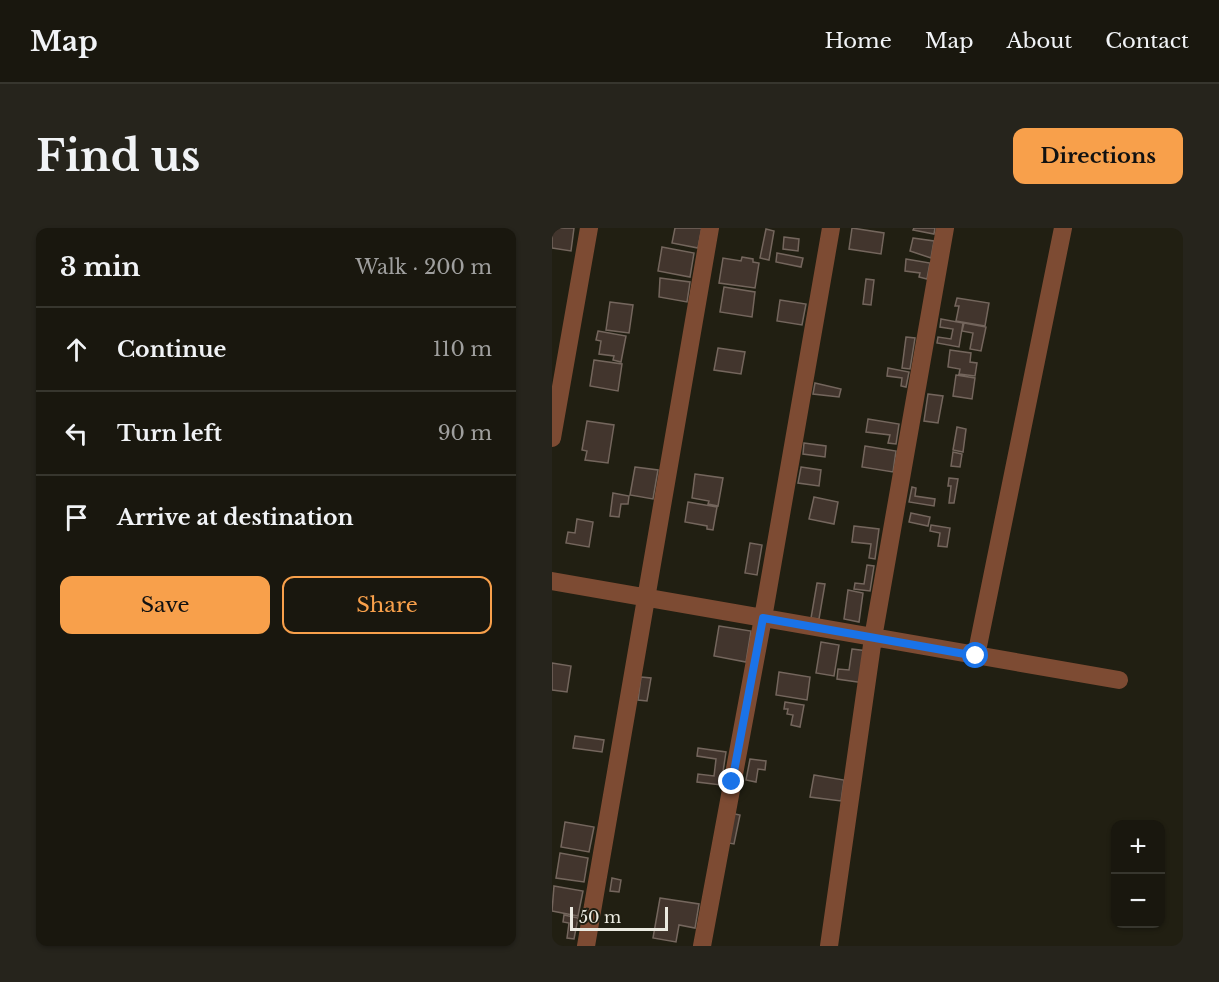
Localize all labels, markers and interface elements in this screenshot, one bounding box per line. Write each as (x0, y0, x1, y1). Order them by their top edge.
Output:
text: Map (30, 24, 98, 59)
text: Home (825, 28, 892, 54)
text: Map (925, 28, 973, 54)
text: About (1006, 28, 1072, 54)
text: Contact (1105, 28, 1189, 54)
button: Directions (1013, 128, 1183, 184)
text: Find us (36, 130, 200, 182)
text: 3 min (60, 251, 141, 283)
text: Walk · 200 m (355, 255, 492, 279)
icon: ahead (60, 333, 93, 366)
text: Continue (117, 336, 226, 363)
text: 110 m (433, 337, 492, 361)
icon: left (60, 417, 93, 450)
text: Turn left (117, 420, 222, 447)
text: 90 m (438, 421, 492, 445)
icon: arrive (60, 501, 93, 534)
text: Arrive at destination (117, 504, 354, 531)
button: Save (60, 576, 270, 634)
button: Share (282, 576, 492, 634)
route start (962, 642, 988, 668)
route end (718, 768, 744, 794)
map controls (1111, 820, 1165, 928)
button: + (1111, 820, 1165, 874)
button: − (1111, 874, 1165, 928)
scale bar (570, 904, 668, 932)
text: 50 m (579, 907, 621, 927)

